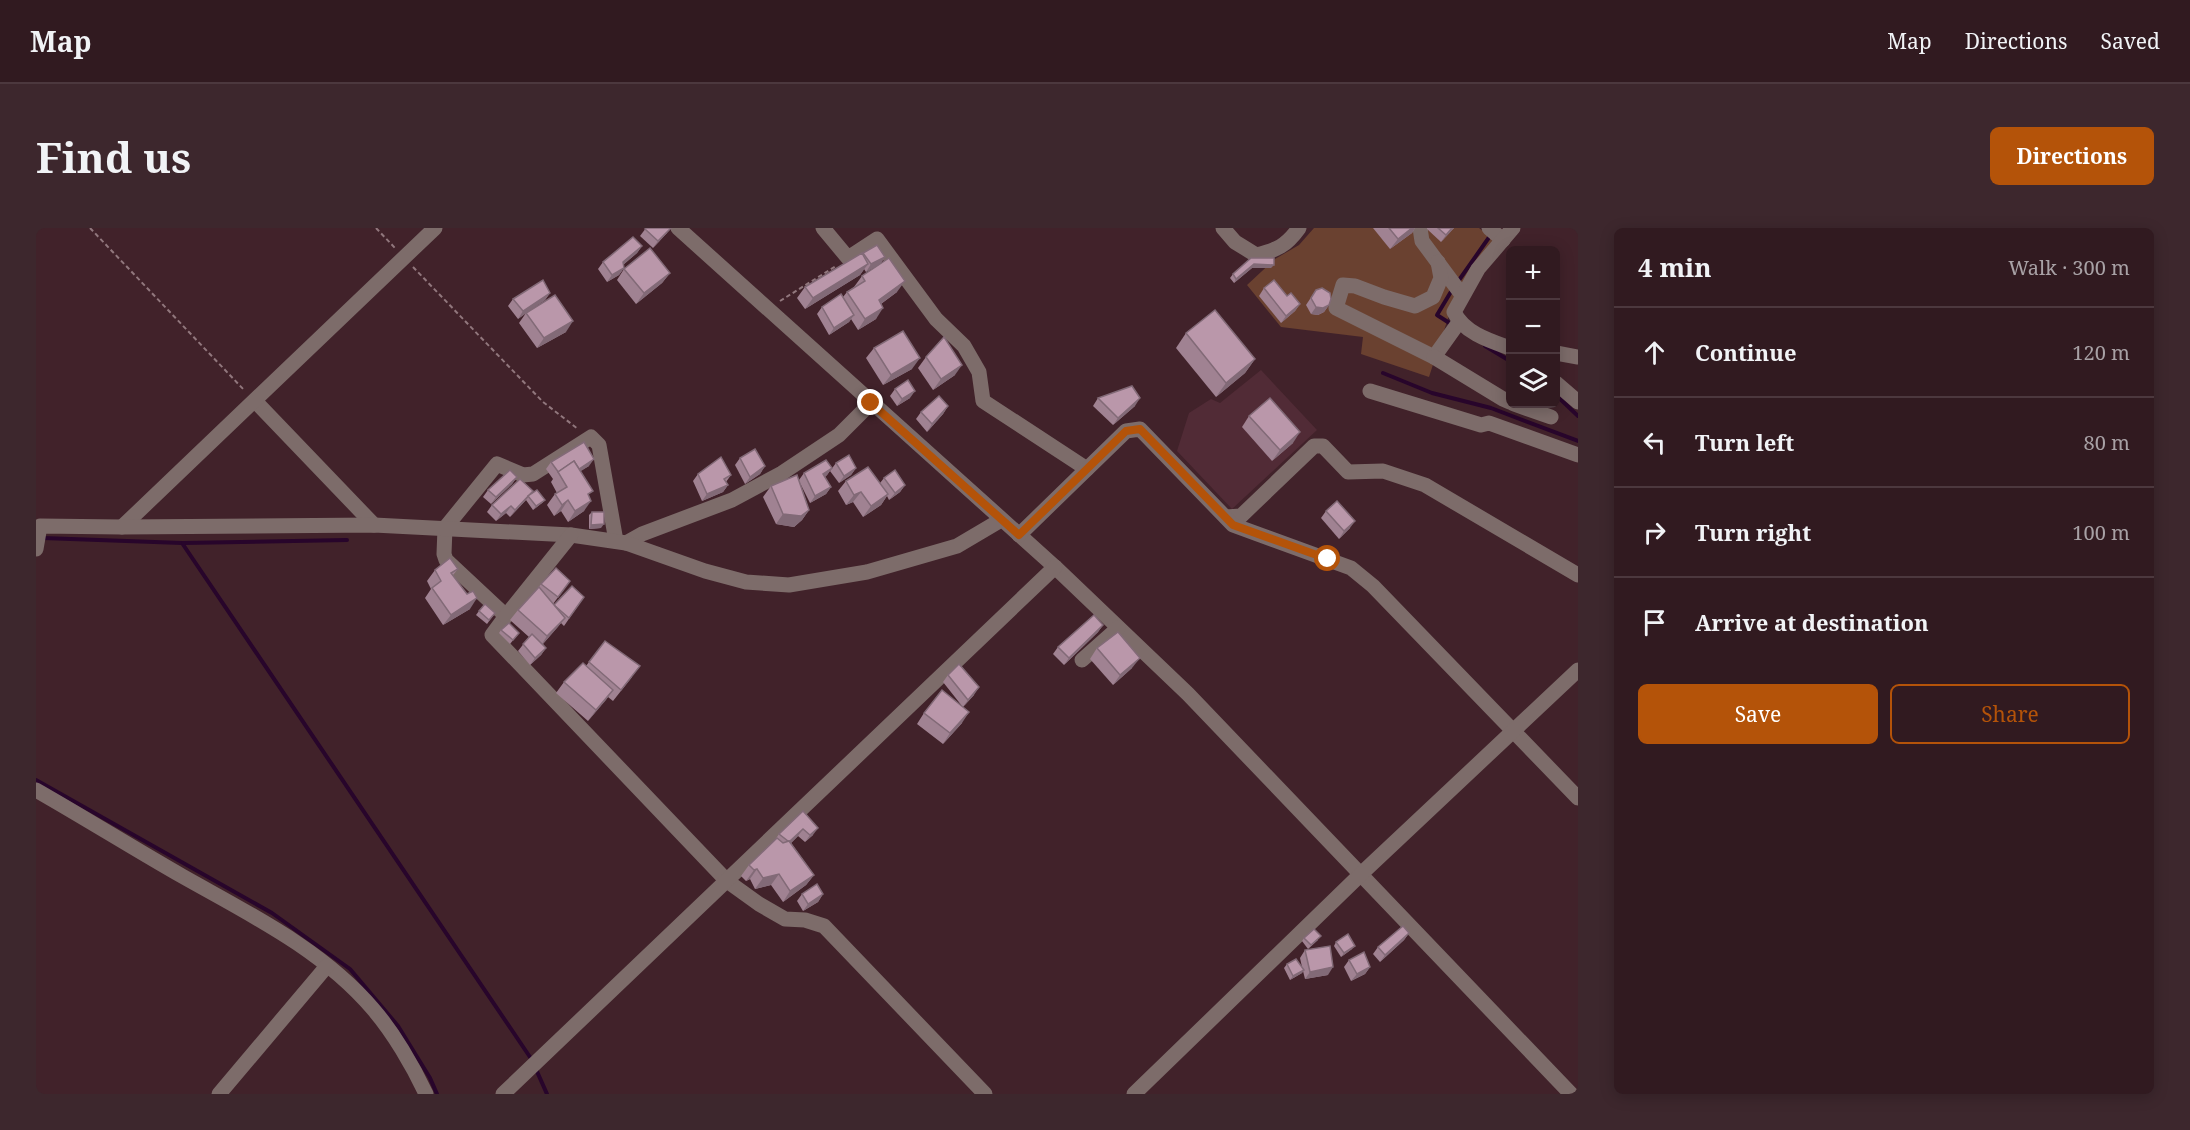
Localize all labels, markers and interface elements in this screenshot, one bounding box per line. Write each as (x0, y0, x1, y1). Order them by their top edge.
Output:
text: Map (30, 22, 92, 60)
text: Map (1887, 27, 1932, 55)
text: Directions (1965, 27, 2067, 55)
text: Saved (2100, 27, 2160, 55)
button: Directions (1990, 127, 2154, 185)
text: Find us (36, 128, 191, 185)
map controls (1506, 246, 1560, 408)
button: + (1506, 246, 1560, 300)
text: 4 min (1638, 249, 1712, 285)
text: Walk · 300 m (2008, 254, 2130, 281)
button: − (1506, 300, 1560, 354)
icon: ahead (1638, 336, 1671, 369)
text: Continue (1695, 337, 1797, 367)
text: 120 m (2072, 339, 2130, 366)
button: layers (1506, 354, 1560, 408)
route end (857, 389, 883, 415)
icon: left (1638, 426, 1671, 459)
text: Turn left (1695, 427, 1794, 457)
text: 80 m (2084, 429, 2130, 456)
icon: right (1638, 516, 1671, 549)
text: Turn right (1695, 517, 1811, 547)
text: 100 m (2072, 519, 2130, 546)
route start (1314, 545, 1340, 571)
icon: arrive (1638, 606, 1671, 639)
text: Arrive at destination (1695, 607, 1929, 637)
button: Save (1638, 684, 1878, 744)
button: Share (1890, 684, 2130, 744)

